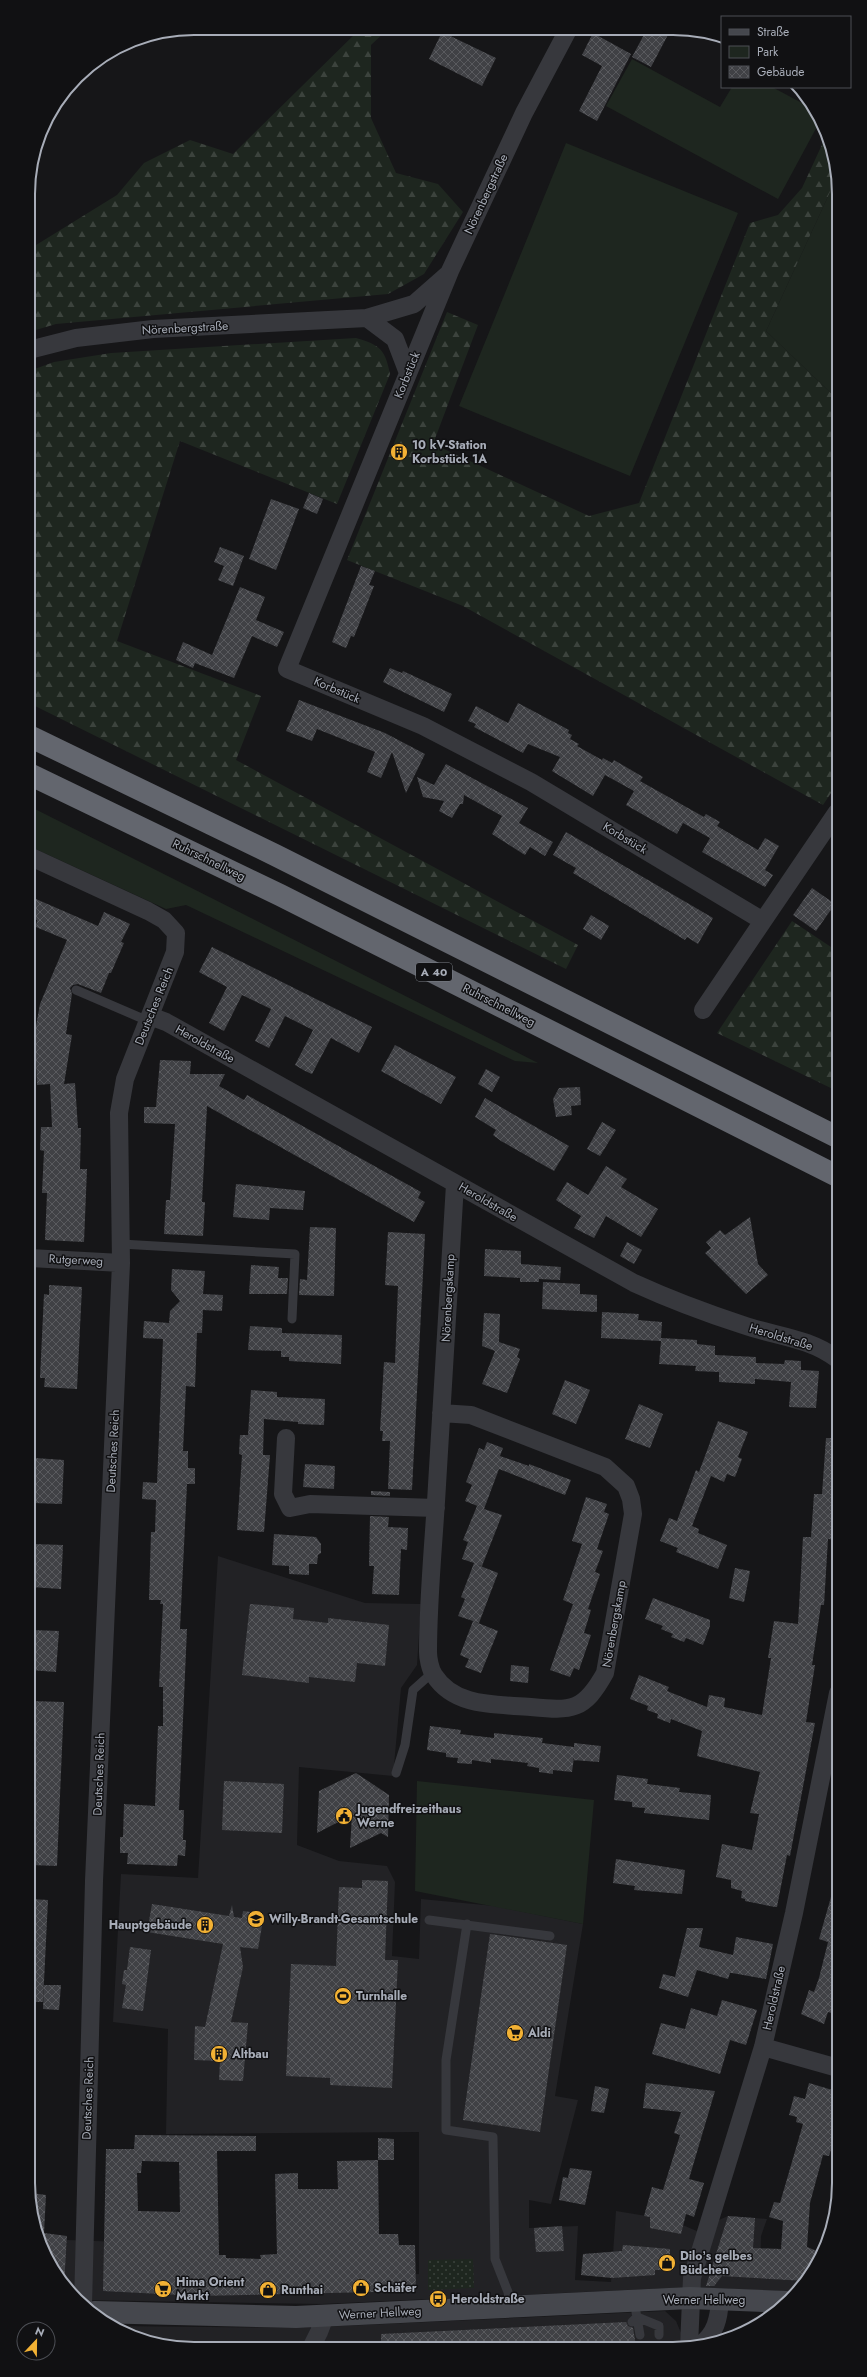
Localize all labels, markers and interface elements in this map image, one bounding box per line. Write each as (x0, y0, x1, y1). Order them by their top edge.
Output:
legend (721, 16, 851, 88)
text: Straße (757, 23, 789, 41)
text: Park (757, 43, 779, 61)
text: Gebäude (757, 63, 804, 81)
street label: Nörenbergstraße (460, 151, 512, 237)
street label: Nörenbergstraße (141, 317, 229, 339)
street label: Korbstück (389, 348, 425, 401)
place label: 10 kV-Station Korbstück 1A (412, 436, 487, 468)
building icon: 10 kV-Station Korbstück 1A (389, 442, 409, 462)
street label: Korbstück (311, 672, 364, 708)
street label: Korbstück (599, 818, 651, 859)
street label: Ruhrschnellweg (169, 835, 249, 885)
road number: A 40 (416, 963, 452, 981)
street label: Deutsches Reich (130, 964, 178, 1048)
street label: Ruhrschnellweg (460, 979, 538, 1031)
street label: Heroldstraße (172, 1020, 238, 1068)
street label: Heroldstraße (455, 1178, 521, 1226)
street label: Rutgerweg (48, 1250, 104, 1270)
street label: Nörenbergskamp (437, 1253, 459, 1342)
street label: Heroldstraße (747, 1319, 815, 1355)
street label: Deutsches Reich (102, 1409, 124, 1493)
street label: Nörenbergskamp (597, 1579, 631, 1669)
street label: Deutsches Reich (89, 1732, 109, 1816)
place label: Jugendfreizeithaus Werne (355, 1800, 462, 1832)
public building icon: Jugendfreizeithaus Werne (334, 1806, 354, 1826)
school or university icon: Willy-Brandt-Gesamtschule (246, 1909, 266, 1929)
place label: Willy-Brandt-Gesamtschule (269, 1910, 418, 1928)
building icon: Hauptgebäude (195, 1915, 215, 1935)
place label: Hauptgebäude (109, 1916, 192, 1934)
street label: Heroldstraße (758, 1964, 790, 2032)
sports icon: Turnhalle (333, 1986, 353, 2006)
place label: Turnhalle (356, 1987, 407, 2005)
supermarket icon: Aldi (505, 2023, 525, 2043)
place label: Aldi (527, 2024, 551, 2042)
building icon: Altbau (209, 2044, 229, 2064)
place label: Altbau (231, 2045, 269, 2063)
street label: Deutsches Reich (78, 2056, 98, 2140)
place label: Diloʼs gelbes Büdchen (680, 2247, 753, 2279)
shop icon: Diloʼs gelbes Büdchen (657, 2253, 677, 2273)
place label: Hima Orient Markt (176, 2273, 245, 2305)
shop icon: Schäfer (351, 2278, 371, 2298)
supermarket icon: Hima Orient Markt (153, 2279, 173, 2299)
place label: Schäfer (374, 2279, 417, 2297)
shop icon: Runthai (258, 2280, 278, 2300)
place label: Runthai (281, 2281, 323, 2299)
bus stop icon: Heroldstraße (428, 2289, 448, 2309)
place label: Heroldstraße (451, 2290, 525, 2308)
street label: Werner Hellweg (663, 2291, 745, 2309)
street label: Werner Hellweg (338, 2302, 422, 2324)
north arrow (16, 2321, 56, 2361)
text: N (33, 2323, 47, 2341)

